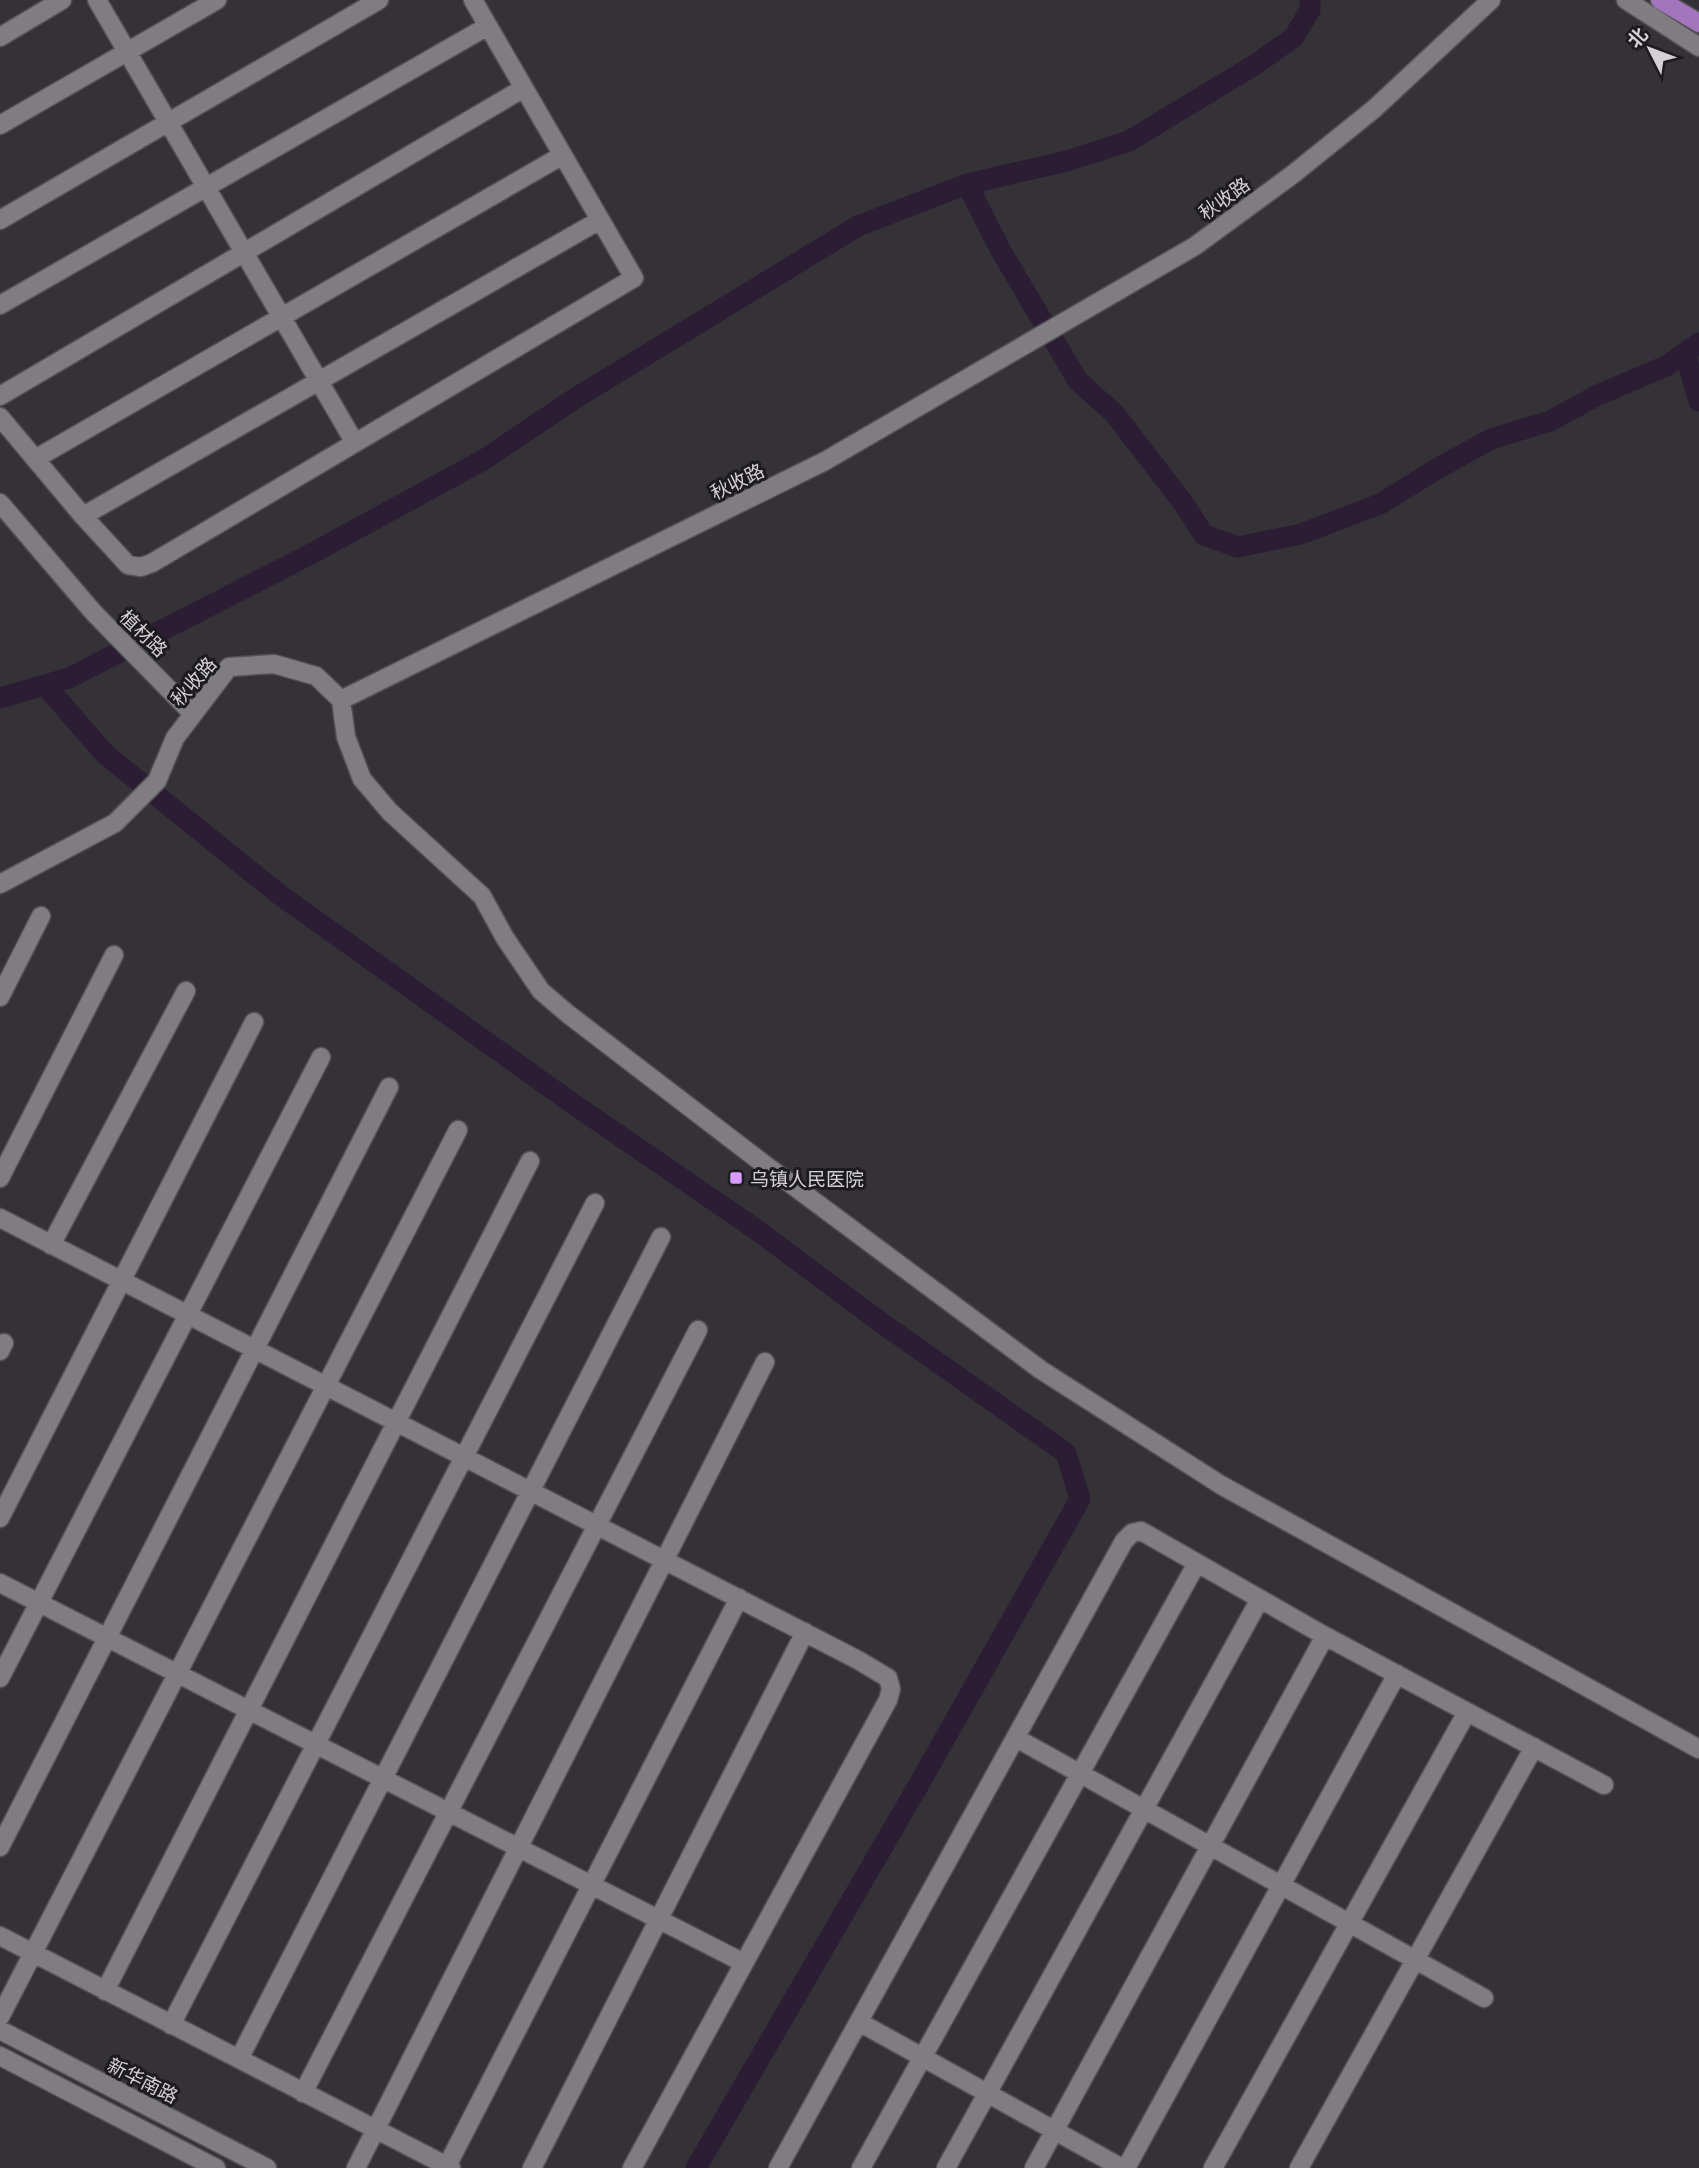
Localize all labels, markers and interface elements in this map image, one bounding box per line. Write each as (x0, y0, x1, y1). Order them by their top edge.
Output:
north arrow (1615, 14, 1685, 84)
text: 北 (1621, 22, 1653, 53)
street label: 秋收路 (1194, 171, 1254, 225)
street label: 秋收路 (706, 457, 768, 505)
street label: 植材路 (115, 604, 173, 662)
street label: 秋收路 (165, 651, 221, 711)
place label: 乌镇人民医院 (750, 1166, 864, 1191)
marker: 乌镇人民医院 (728, 1170, 744, 1186)
street label: 新华南路 (103, 2052, 183, 2108)

